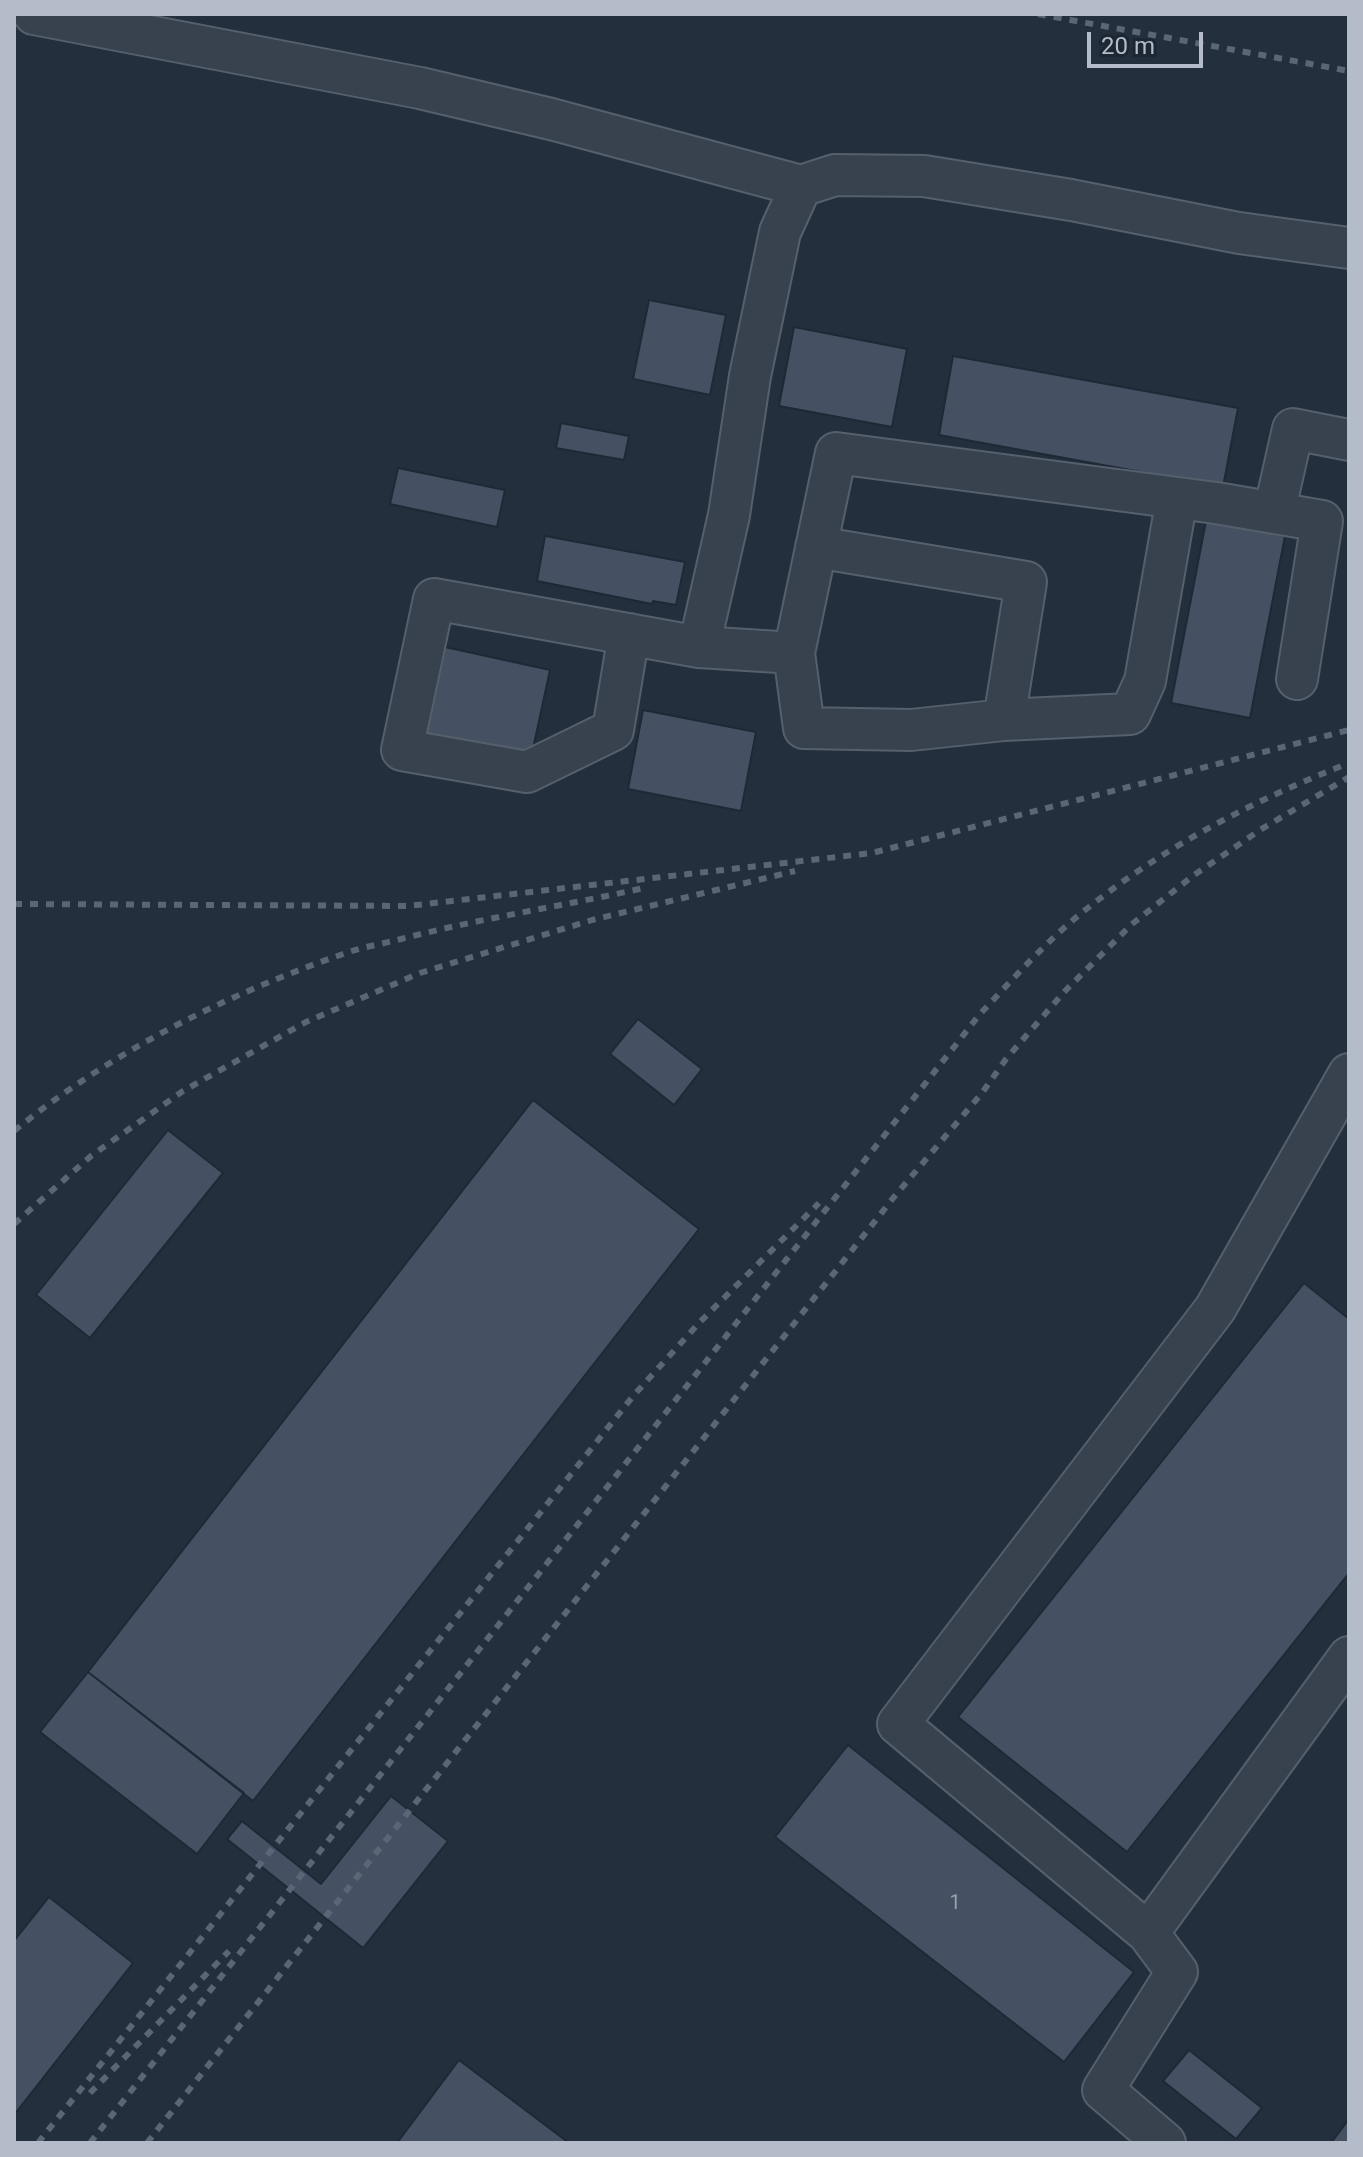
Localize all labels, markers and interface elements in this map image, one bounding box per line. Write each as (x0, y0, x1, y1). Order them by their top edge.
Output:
scale bar (1091, 16, 1207, 66)
text: 20 m (1101, 32, 1155, 60)
house number: 1 (949, 1892, 961, 1916)

